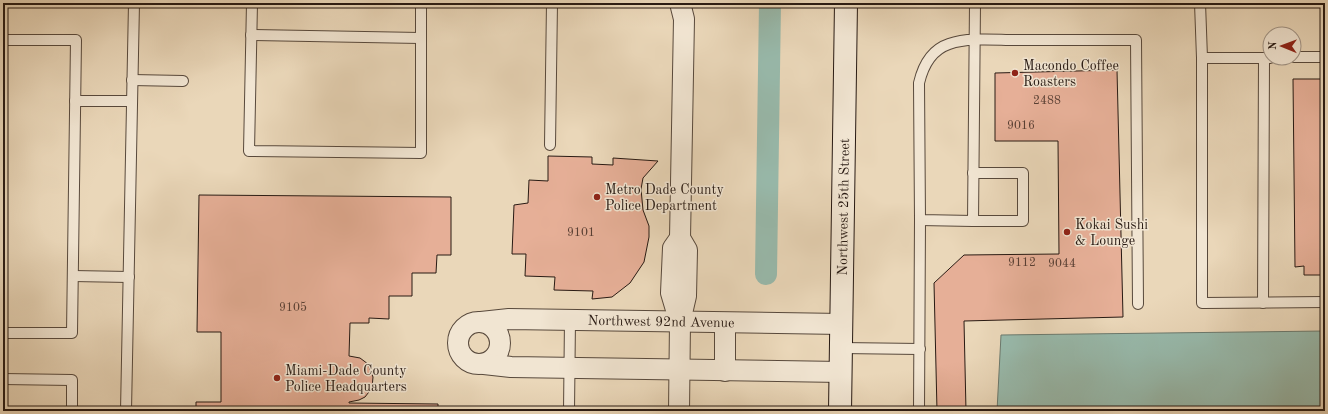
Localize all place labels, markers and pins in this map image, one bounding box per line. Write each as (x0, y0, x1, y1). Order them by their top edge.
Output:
place label: Macondo Coffee Roasters (1023, 59, 1119, 89)
marker: Macondo Coffee Roasters (1010, 68, 1020, 78)
place label: Metro Dade County Police Department (605, 183, 724, 213)
marker: Metro Dade County Police Department (592, 192, 602, 202)
place label: Kokai Sushi & Lounge (1075, 218, 1148, 248)
marker: Kokai Sushi & Lounge (1062, 227, 1072, 237)
place label: Miami-Dade County Police Headquarters (285, 364, 407, 394)
marker: Miami-Dade County Police Headquarters (272, 373, 282, 383)

